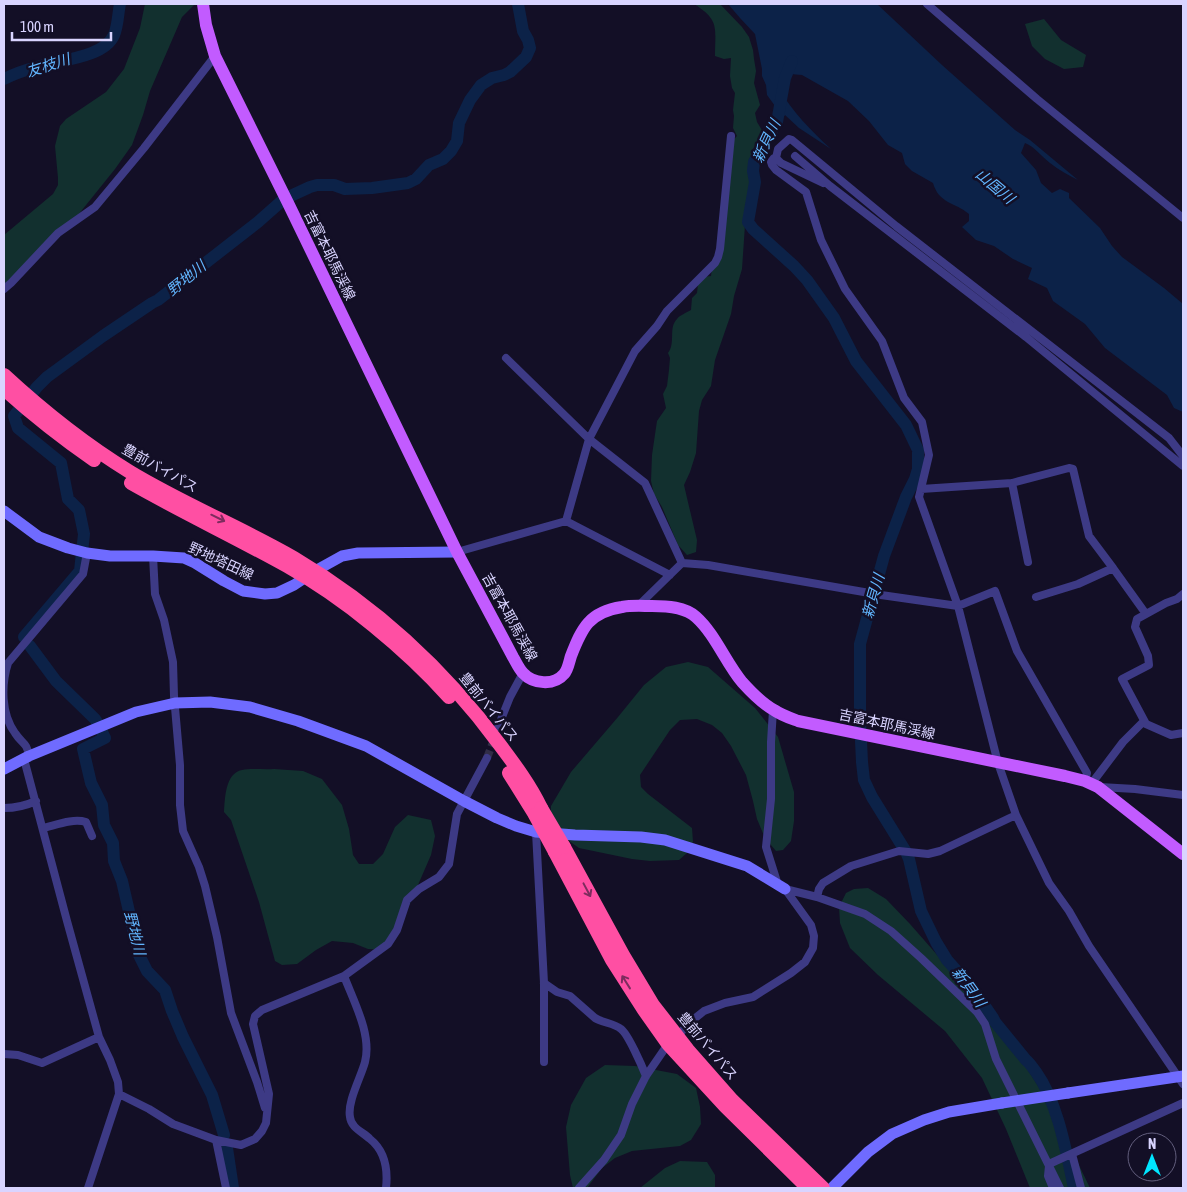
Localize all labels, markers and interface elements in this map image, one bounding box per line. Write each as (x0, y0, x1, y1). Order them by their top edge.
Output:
scale bar (12, 10, 111, 42)
text: 100 m (20, 18, 54, 35)
water label: 友枝川 (24, 49, 74, 80)
water label: 新貝川 (749, 115, 784, 165)
water label: 山国川 (972, 165, 1019, 208)
street label: 吉富本耶馬渓線 (301, 207, 359, 303)
water label: 野地川 (163, 256, 210, 299)
street label: 豊前バイパス (120, 441, 200, 495)
one-way arrow (210, 514, 225, 523)
street label: 野地塔田線 (186, 539, 256, 583)
street label: 吉富本耶馬渓線 (479, 570, 541, 664)
water label: 新貝川 (859, 570, 888, 620)
street label: 豊前バイパス (456, 669, 522, 745)
street label: 吉富本耶馬渓線 (837, 706, 937, 742)
one-way arrow (582, 882, 592, 897)
water label: 野地川 (121, 909, 149, 959)
water label: 新貝川 (949, 964, 990, 1012)
one-way arrow (620, 975, 630, 989)
street label: 豊前バイパス (675, 1009, 741, 1083)
north arrow (1127, 1132, 1177, 1182)
text: N (1148, 1136, 1156, 1152)

